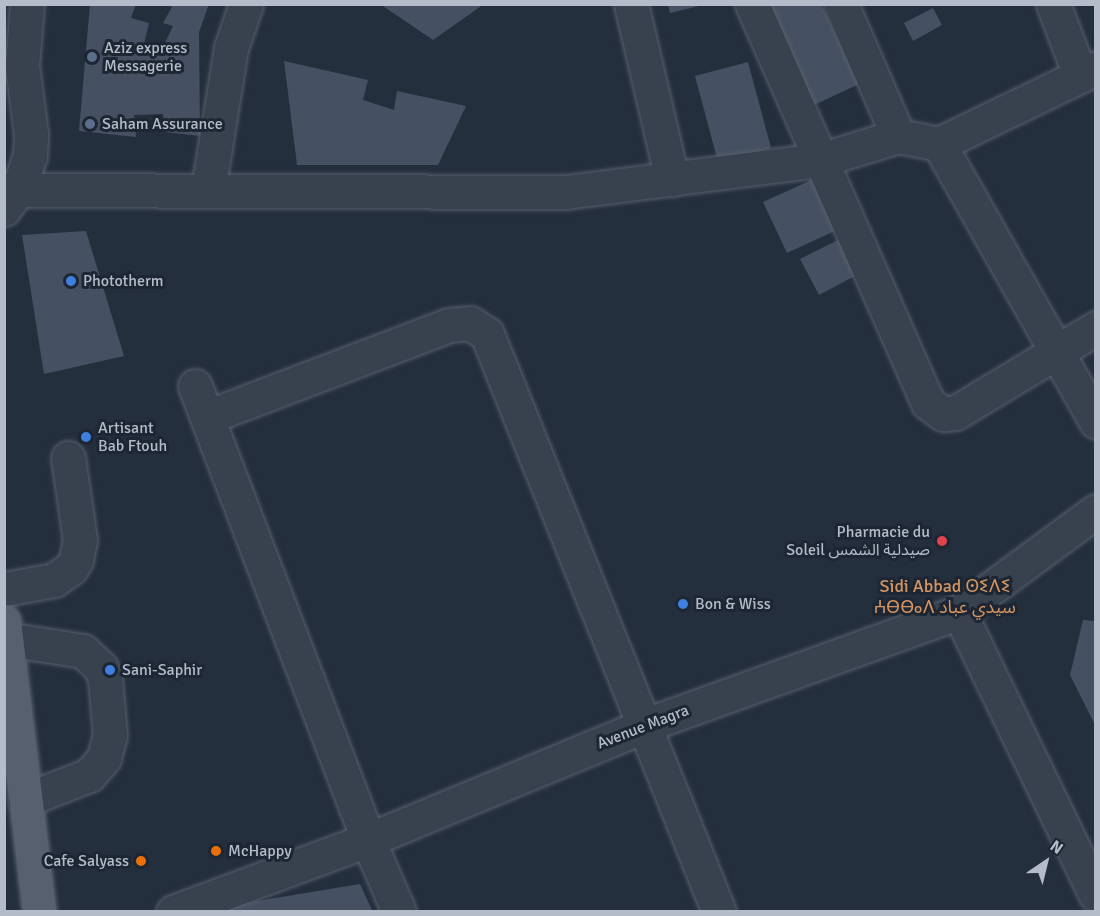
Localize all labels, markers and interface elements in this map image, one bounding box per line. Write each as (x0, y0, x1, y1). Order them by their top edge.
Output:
place label: Aziz express Messagerie (104, 38, 187, 76)
marker: Aziz express Messagerie (85, 50, 99, 64)
place label: Saham Assurance (102, 114, 223, 134)
marker: Saham Assurance (83, 117, 97, 131)
place label: Phototherm (83, 271, 164, 291)
marker: Phototherm (64, 274, 78, 288)
place label: Artisant Bab Ftouh (98, 418, 167, 456)
marker: Artisant Bab Ftouh (79, 430, 93, 444)
place label: Pharmacie du Soleil صيدلية الشمس (786, 522, 930, 560)
marker: Pharmacie du Soleil صيدلية الشمس (935, 534, 949, 548)
district label: Sidi Abbad ⵙⵉⴷⵉ ⵄⴱⴱⴰⴷ سيدي عباد (874, 576, 1016, 618)
place label: Bon & Wiss (695, 594, 771, 614)
marker: Bon & Wiss (676, 597, 690, 611)
place label: Sani-Saphir (122, 660, 202, 680)
marker: Sani-Saphir (103, 663, 117, 677)
street label: Avenue Magra (594, 701, 692, 753)
north arrow (1016, 832, 1076, 892)
text: N (1046, 836, 1067, 859)
place label: McHappy (228, 841, 292, 861)
marker: McHappy (209, 844, 223, 858)
place label: Cafe Salyass (44, 851, 129, 871)
marker: Cafe Salyass (134, 854, 148, 868)

